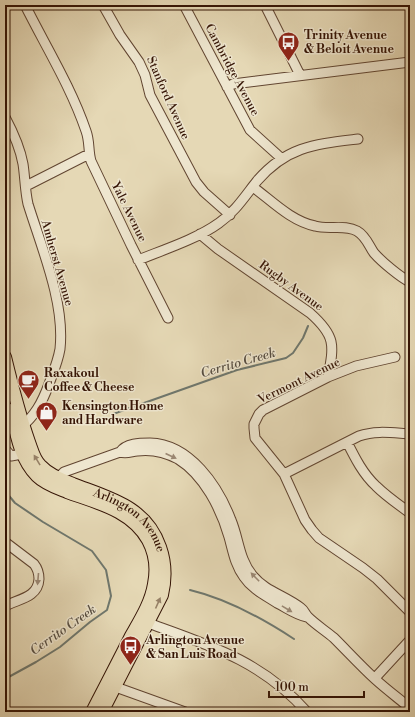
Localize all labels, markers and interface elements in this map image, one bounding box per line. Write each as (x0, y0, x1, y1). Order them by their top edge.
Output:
street label: Cambridge Avenue (201, 21, 263, 119)
place label: Trinity Avenue & Beloit Avenue (304, 28, 394, 57)
bus stop icon: Trinity Avenue & Beloit Avenue (276, 29, 302, 62)
street label: Stanford Avenue (143, 54, 193, 142)
street label: Yale Avenue (108, 179, 150, 244)
street label: Amherst Avenue (37, 217, 76, 308)
street label: Rugby Avenue (256, 258, 326, 314)
water label: Cerrito Creek (199, 345, 278, 381)
street label: Vermont Avenue (254, 355, 343, 408)
place label: Raxakoul Coffee & Cheese (44, 366, 135, 395)
cafe icon: Raxakoul Coffee & Cheese (15, 367, 41, 400)
place label: Kensington Home and Hardware (62, 399, 164, 428)
shop icon: Kensington Home and Hardware (34, 400, 60, 433)
one-way arrow (165, 453, 176, 459)
one-way arrow (33, 455, 41, 465)
street label: Arlington Avenue (90, 484, 169, 554)
one-way arrow (250, 572, 259, 582)
one-way arrow (34, 573, 41, 585)
one-way arrow (155, 597, 161, 608)
water label: Cerrito Creek (27, 601, 99, 659)
one-way arrow (281, 605, 293, 612)
place label: Arlington Avenue & San Luis Road (145, 633, 245, 662)
bus stop icon: Arlington Avenue & San Luis Road (117, 634, 143, 667)
scale bar (269, 673, 364, 699)
text: 100 m (275, 680, 309, 695)

